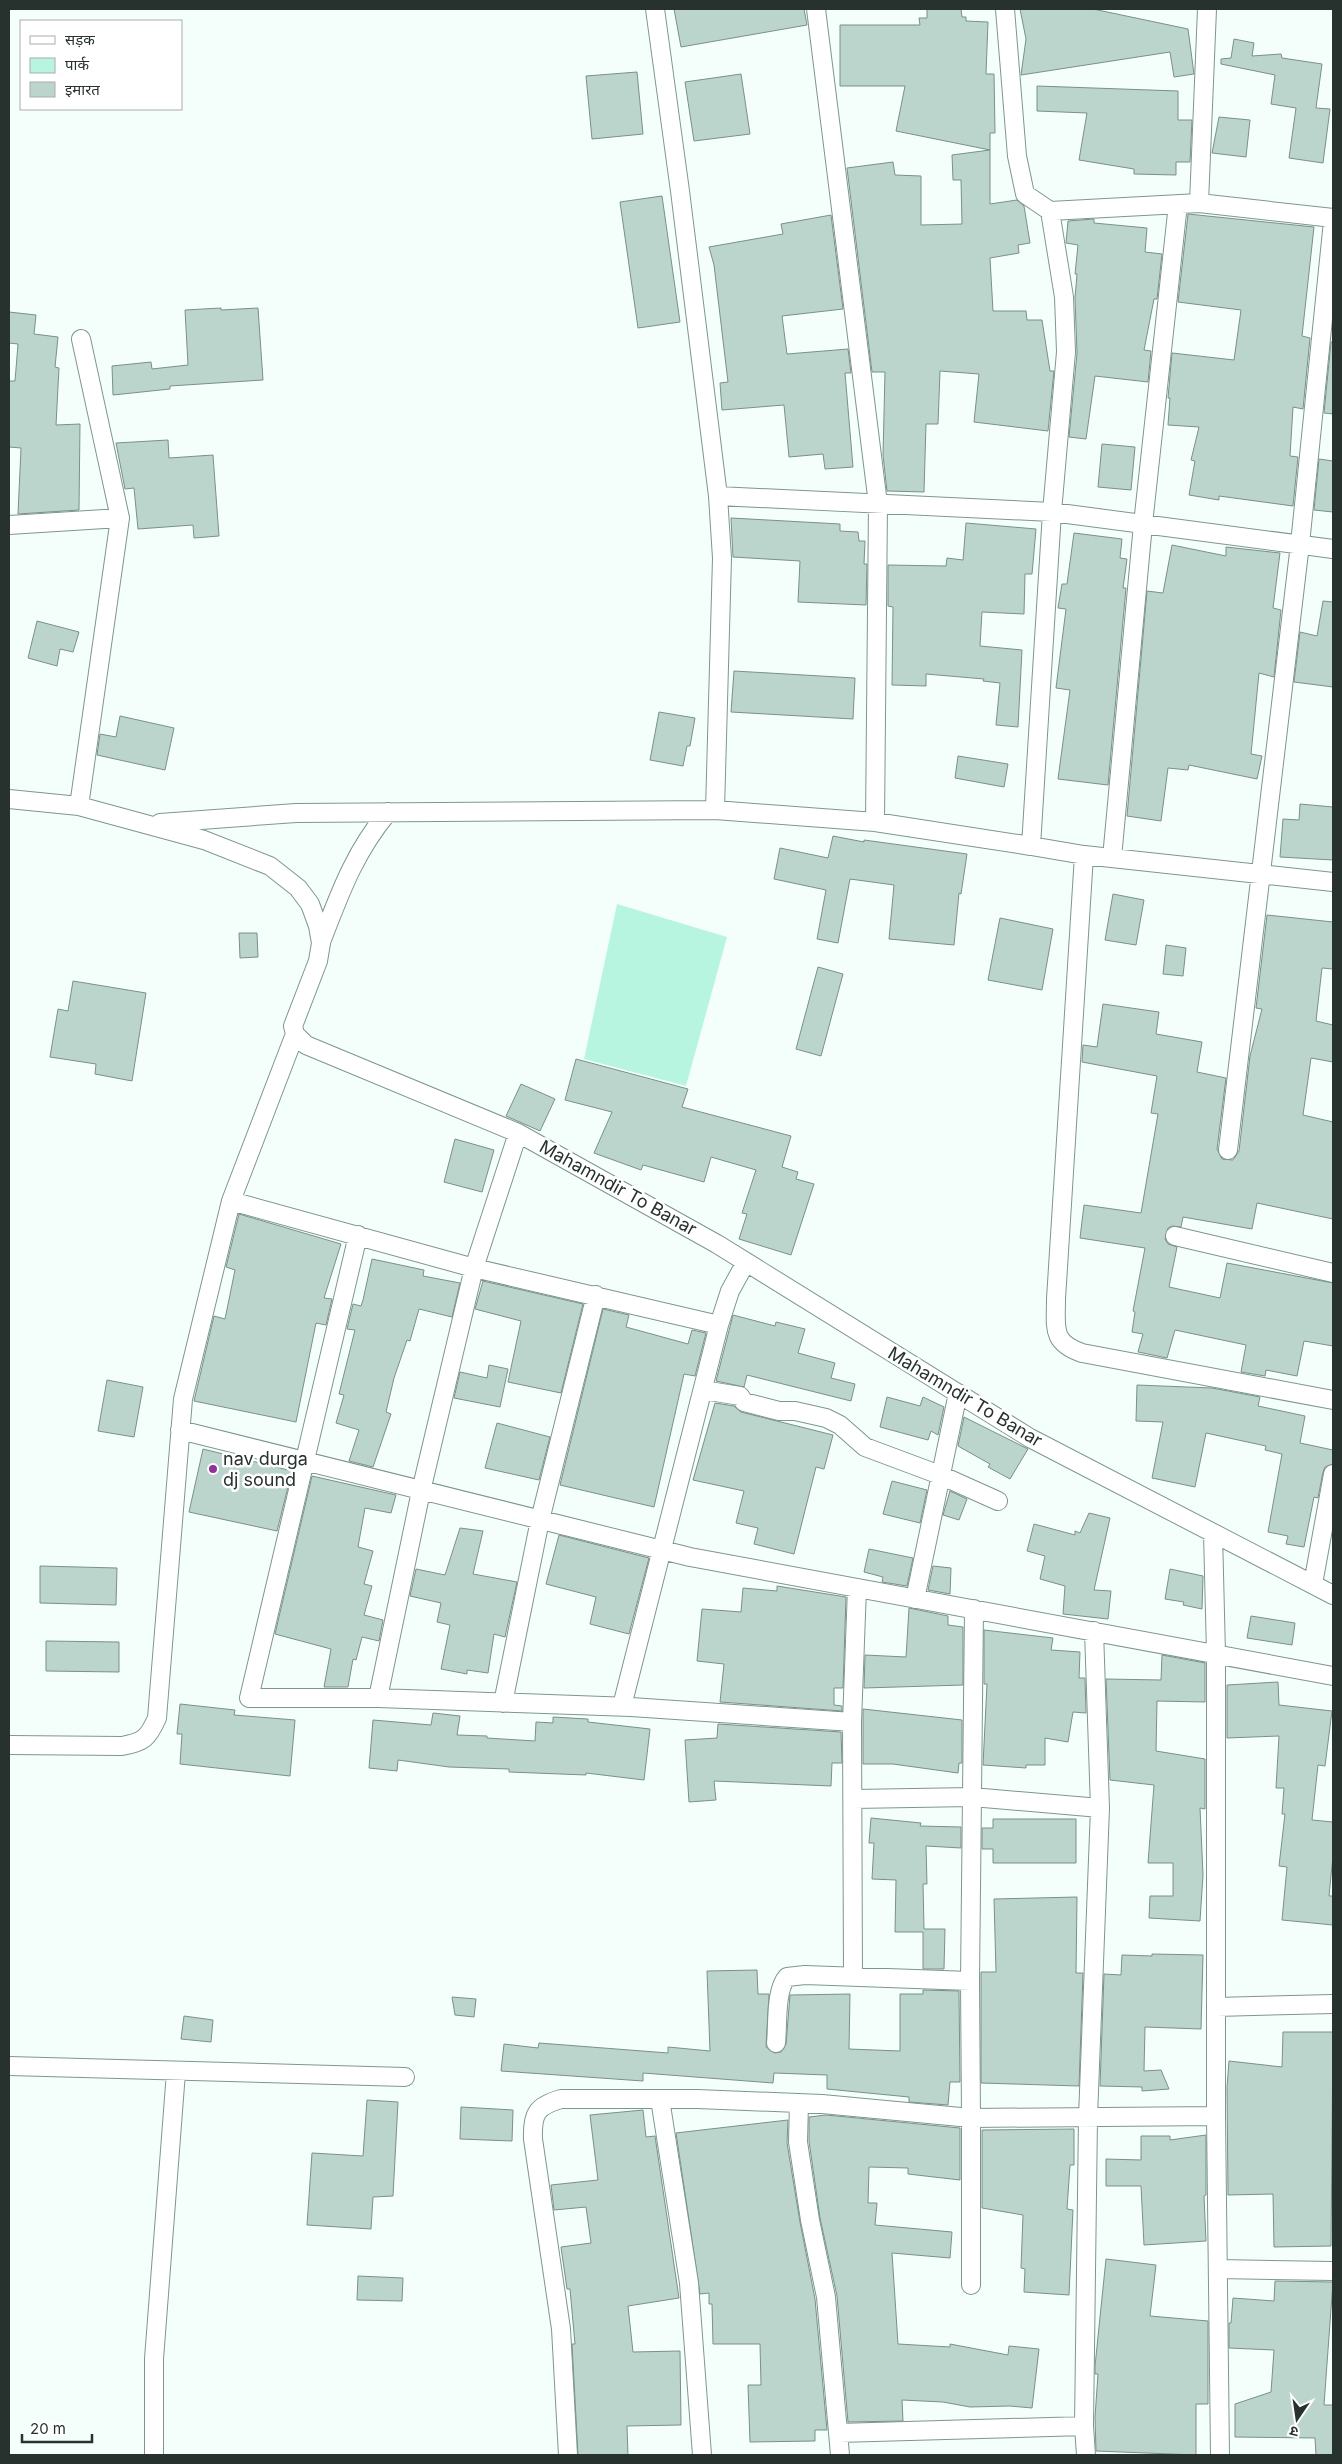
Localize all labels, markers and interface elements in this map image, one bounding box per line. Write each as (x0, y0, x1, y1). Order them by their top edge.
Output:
legend (20, 20, 182, 110)
text: सड़क (65, 30, 95, 49)
text: पार्क (65, 55, 89, 74)
text: इमारत (65, 80, 100, 99)
street label: Mahamndir To Banar (536, 1136, 701, 1240)
street label: Mahamndir To Banar (884, 1342, 1046, 1451)
place label: nav durga dj sound (223, 1448, 308, 1490)
marker: nav durga dj sound (207, 1463, 219, 1475)
north arrow (1272, 2394, 1322, 2444)
scale bar (22, 2412, 92, 2444)
text: 20 m (30, 2419, 66, 2438)
text: उ (1287, 2423, 1300, 2441)

